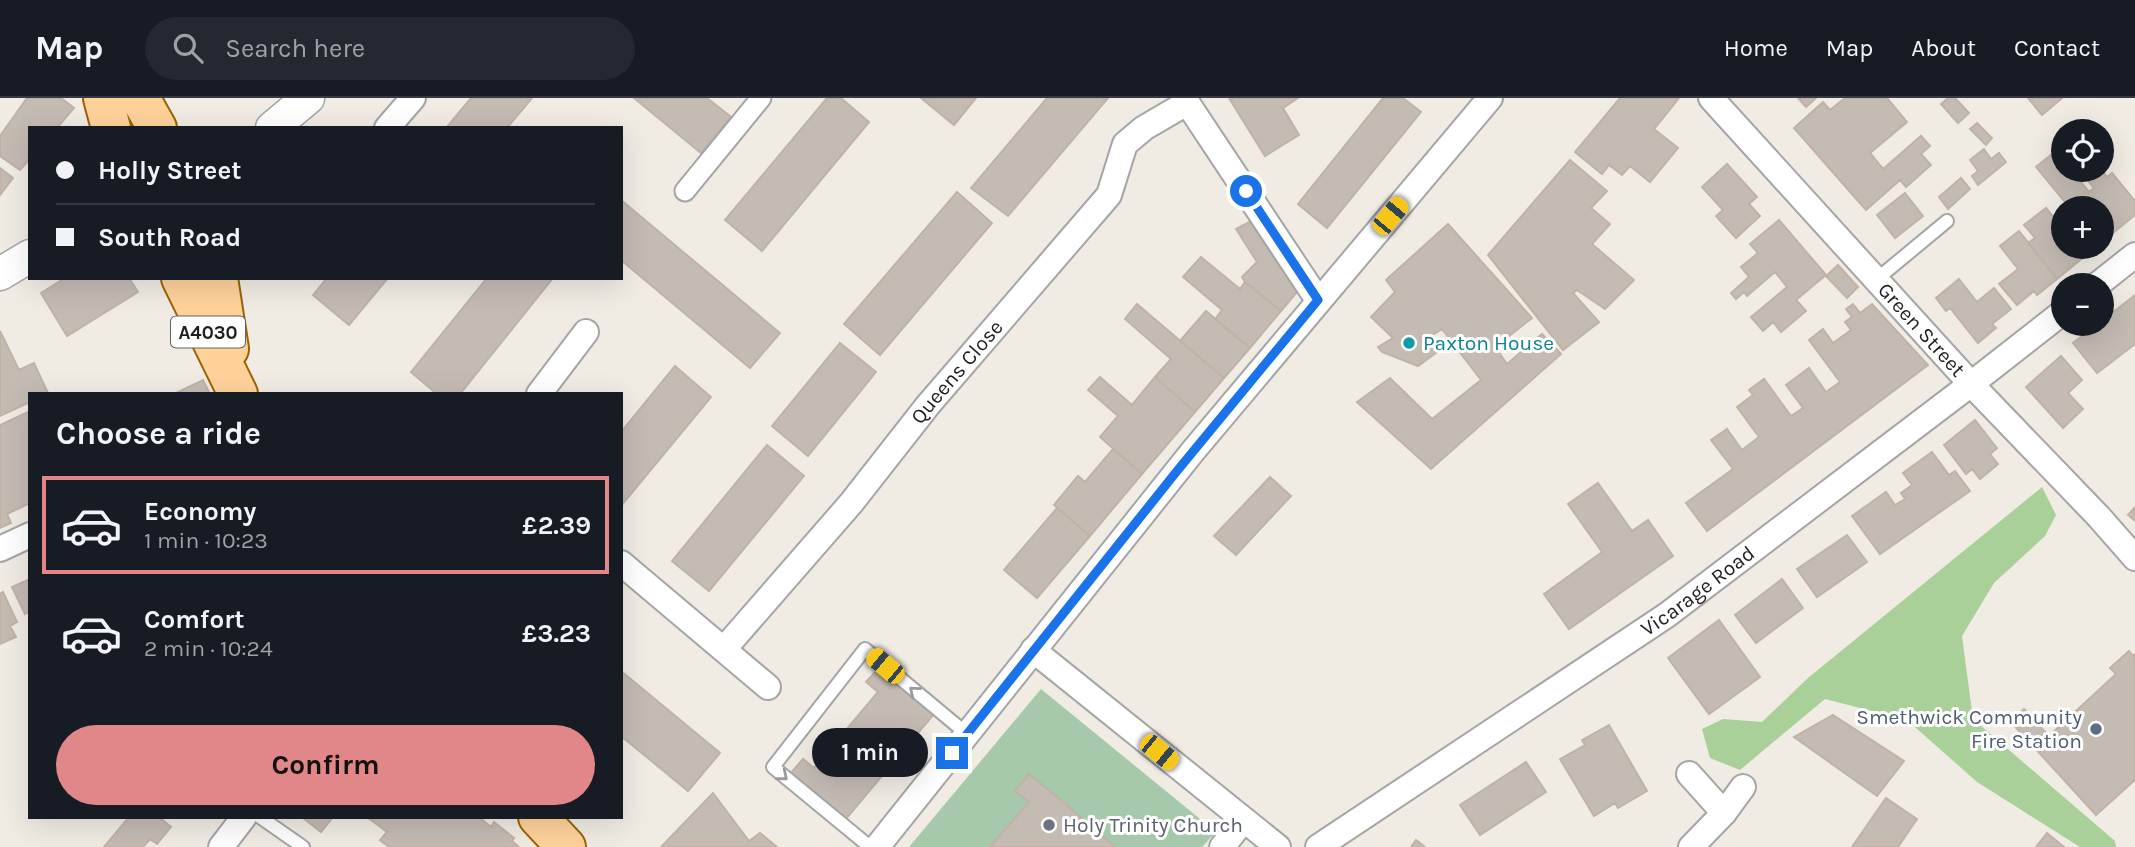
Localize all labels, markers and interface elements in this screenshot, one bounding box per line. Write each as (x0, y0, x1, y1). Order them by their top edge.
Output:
search box (145, 17, 635, 80)
text: Map (35, 29, 103, 67)
icon: search (169, 29, 207, 67)
text: Search here (225, 33, 365, 64)
text: Home (1724, 34, 1788, 62)
text: Map (1826, 34, 1873, 62)
text: About (1911, 34, 1976, 62)
text: Contact (2014, 34, 2100, 62)
map controls (2051, 119, 2114, 336)
button: locate (2051, 119, 2114, 182)
text: Holly Street (98, 155, 241, 186)
route start (1230, 175, 1262, 207)
car (1369, 193, 1412, 239)
button: + (2051, 196, 2114, 259)
text: South Road (98, 222, 241, 253)
button: − (2051, 273, 2114, 336)
street label: Green Street (1873, 278, 1970, 381)
street label: Queens Close (906, 315, 1008, 429)
road number: A4030 (171, 316, 245, 348)
place label: Paxton House (1423, 331, 1554, 355)
marker: Paxton House (1401, 335, 1417, 351)
text: Choose a ride (56, 415, 261, 452)
icon: car (60, 494, 123, 557)
text: Economy (144, 496, 256, 527)
text: £2.39 (522, 510, 591, 541)
text: 1 min · 10:23 (144, 527, 268, 554)
street label: Vicarage Road (1636, 541, 1759, 641)
icon: car (60, 602, 123, 665)
text: Comfort (144, 604, 245, 635)
text: £3.23 (522, 618, 591, 649)
text: 2 min · 10:24 (144, 635, 273, 662)
car (863, 644, 908, 688)
one-way arrow (910, 686, 922, 699)
place label: Smethwick Community Fire Station (1856, 705, 2082, 753)
marker: Smethwick Community Fire Station (2088, 721, 2104, 737)
button: Confirm (56, 725, 595, 805)
callout: 1 min (812, 728, 928, 778)
car (1137, 731, 1182, 773)
route end (936, 737, 968, 769)
text: 1 min (841, 739, 899, 766)
one-way arrow (775, 768, 788, 780)
place label: Holy Trinity Church (1063, 813, 1243, 837)
marker: Holy Trinity Church (1041, 817, 1057, 833)

